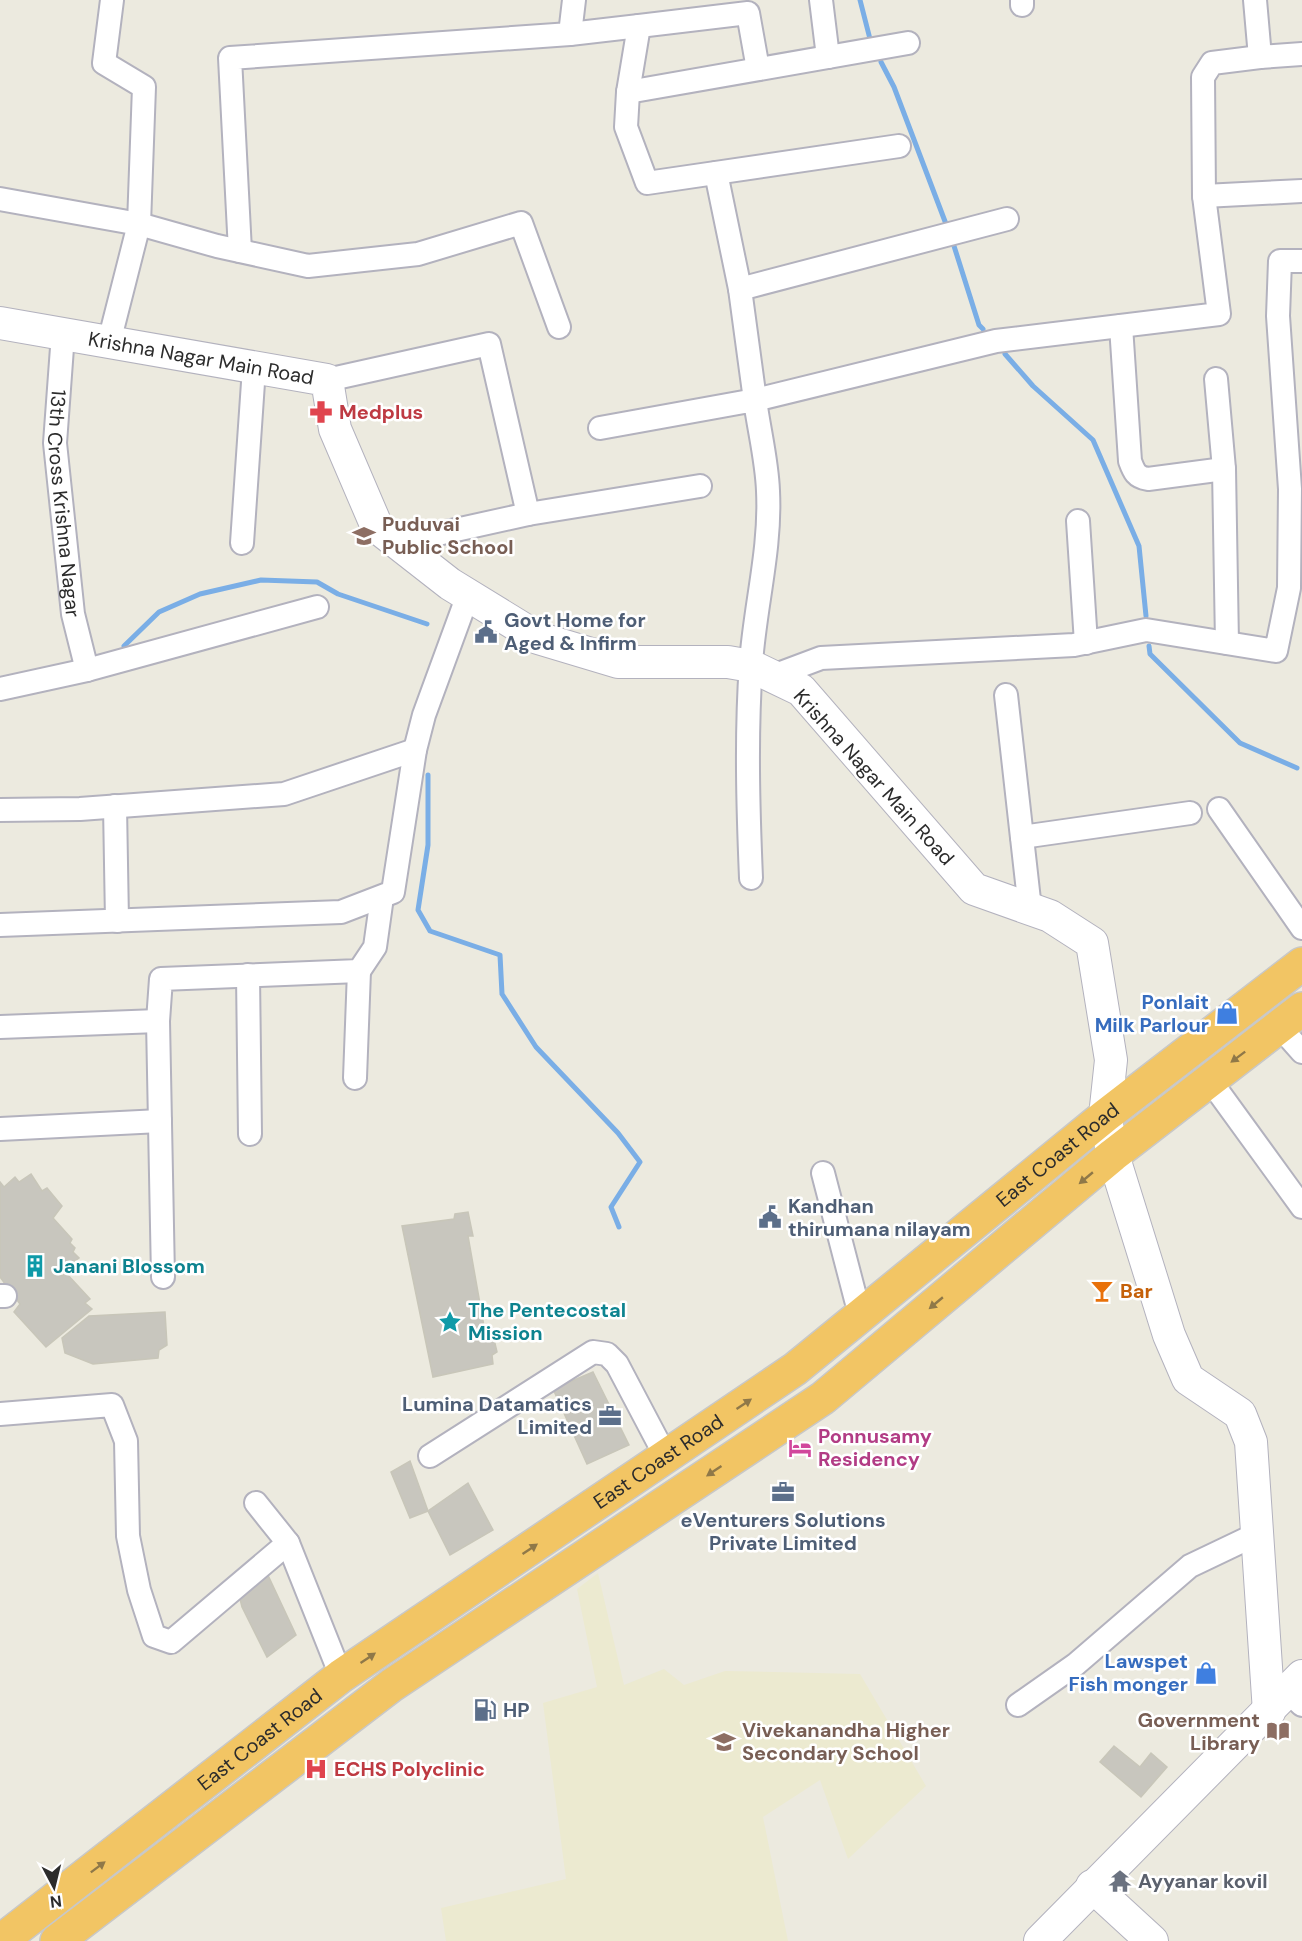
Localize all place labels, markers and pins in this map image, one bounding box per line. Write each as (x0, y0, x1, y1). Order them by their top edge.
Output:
pharmacy icon: Medplus (308, 399, 334, 425)
place label: Medplus (339, 399, 423, 425)
place label: Puduvai Public School (382, 511, 514, 560)
school or university icon: Puduvai Public School (351, 523, 377, 549)
place label: Govt Home for Aged & Infirm (504, 607, 646, 656)
public building icon: Govt Home for Aged & Infirm (473, 619, 499, 645)
place label: Ponlait Milk Parlour (1095, 989, 1209, 1038)
shop icon: Ponlait Milk Parlour (1214, 1000, 1240, 1026)
place label: Kandhan thirumana nilayam (788, 1193, 971, 1242)
public building icon: Kandhan thirumana nilayam (757, 1204, 783, 1230)
building icon: Janani Blossom (22, 1253, 48, 1279)
place label: Janani Blossom (53, 1253, 205, 1279)
bar icon: Bar (1089, 1278, 1115, 1304)
place label: Bar (1120, 1278, 1153, 1304)
place label: The Pentecostal Mission (468, 1297, 626, 1346)
place icon: The Pentecostal Mission (437, 1309, 463, 1335)
place label: Lumina Datamatics Limited (402, 1391, 592, 1440)
office icon: Lumina Datamatics Limited (597, 1403, 623, 1429)
place label: Ponnusamy Residency (818, 1423, 932, 1472)
hotel icon: Ponnusamy Residency (787, 1435, 813, 1461)
office icon: eVenturers Solutions Private Limited (770, 1479, 796, 1505)
place label: eVenturers Solutions Private Limited (680, 1507, 886, 1556)
place label: Lawspet Fish monger (1069, 1648, 1188, 1697)
shop icon: Lawspet Fish monger (1193, 1660, 1219, 1686)
fuel station icon: HP (472, 1697, 498, 1723)
place label: HP (503, 1697, 530, 1723)
place label: Government Library (1137, 1707, 1260, 1756)
place label: Vivekanandha Higher Secondary School (742, 1717, 950, 1766)
library icon: Government Library (1265, 1718, 1291, 1744)
school or university icon: Vivekanandha Higher Secondary School (711, 1729, 737, 1755)
hospital icon: ECHS Polyclinic (303, 1756, 329, 1782)
place label: ECHS Polyclinic (334, 1756, 485, 1782)
temple icon: Ayyanar kovil (1107, 1868, 1133, 1894)
place label: Ayyanar kovil (1138, 1868, 1268, 1894)

